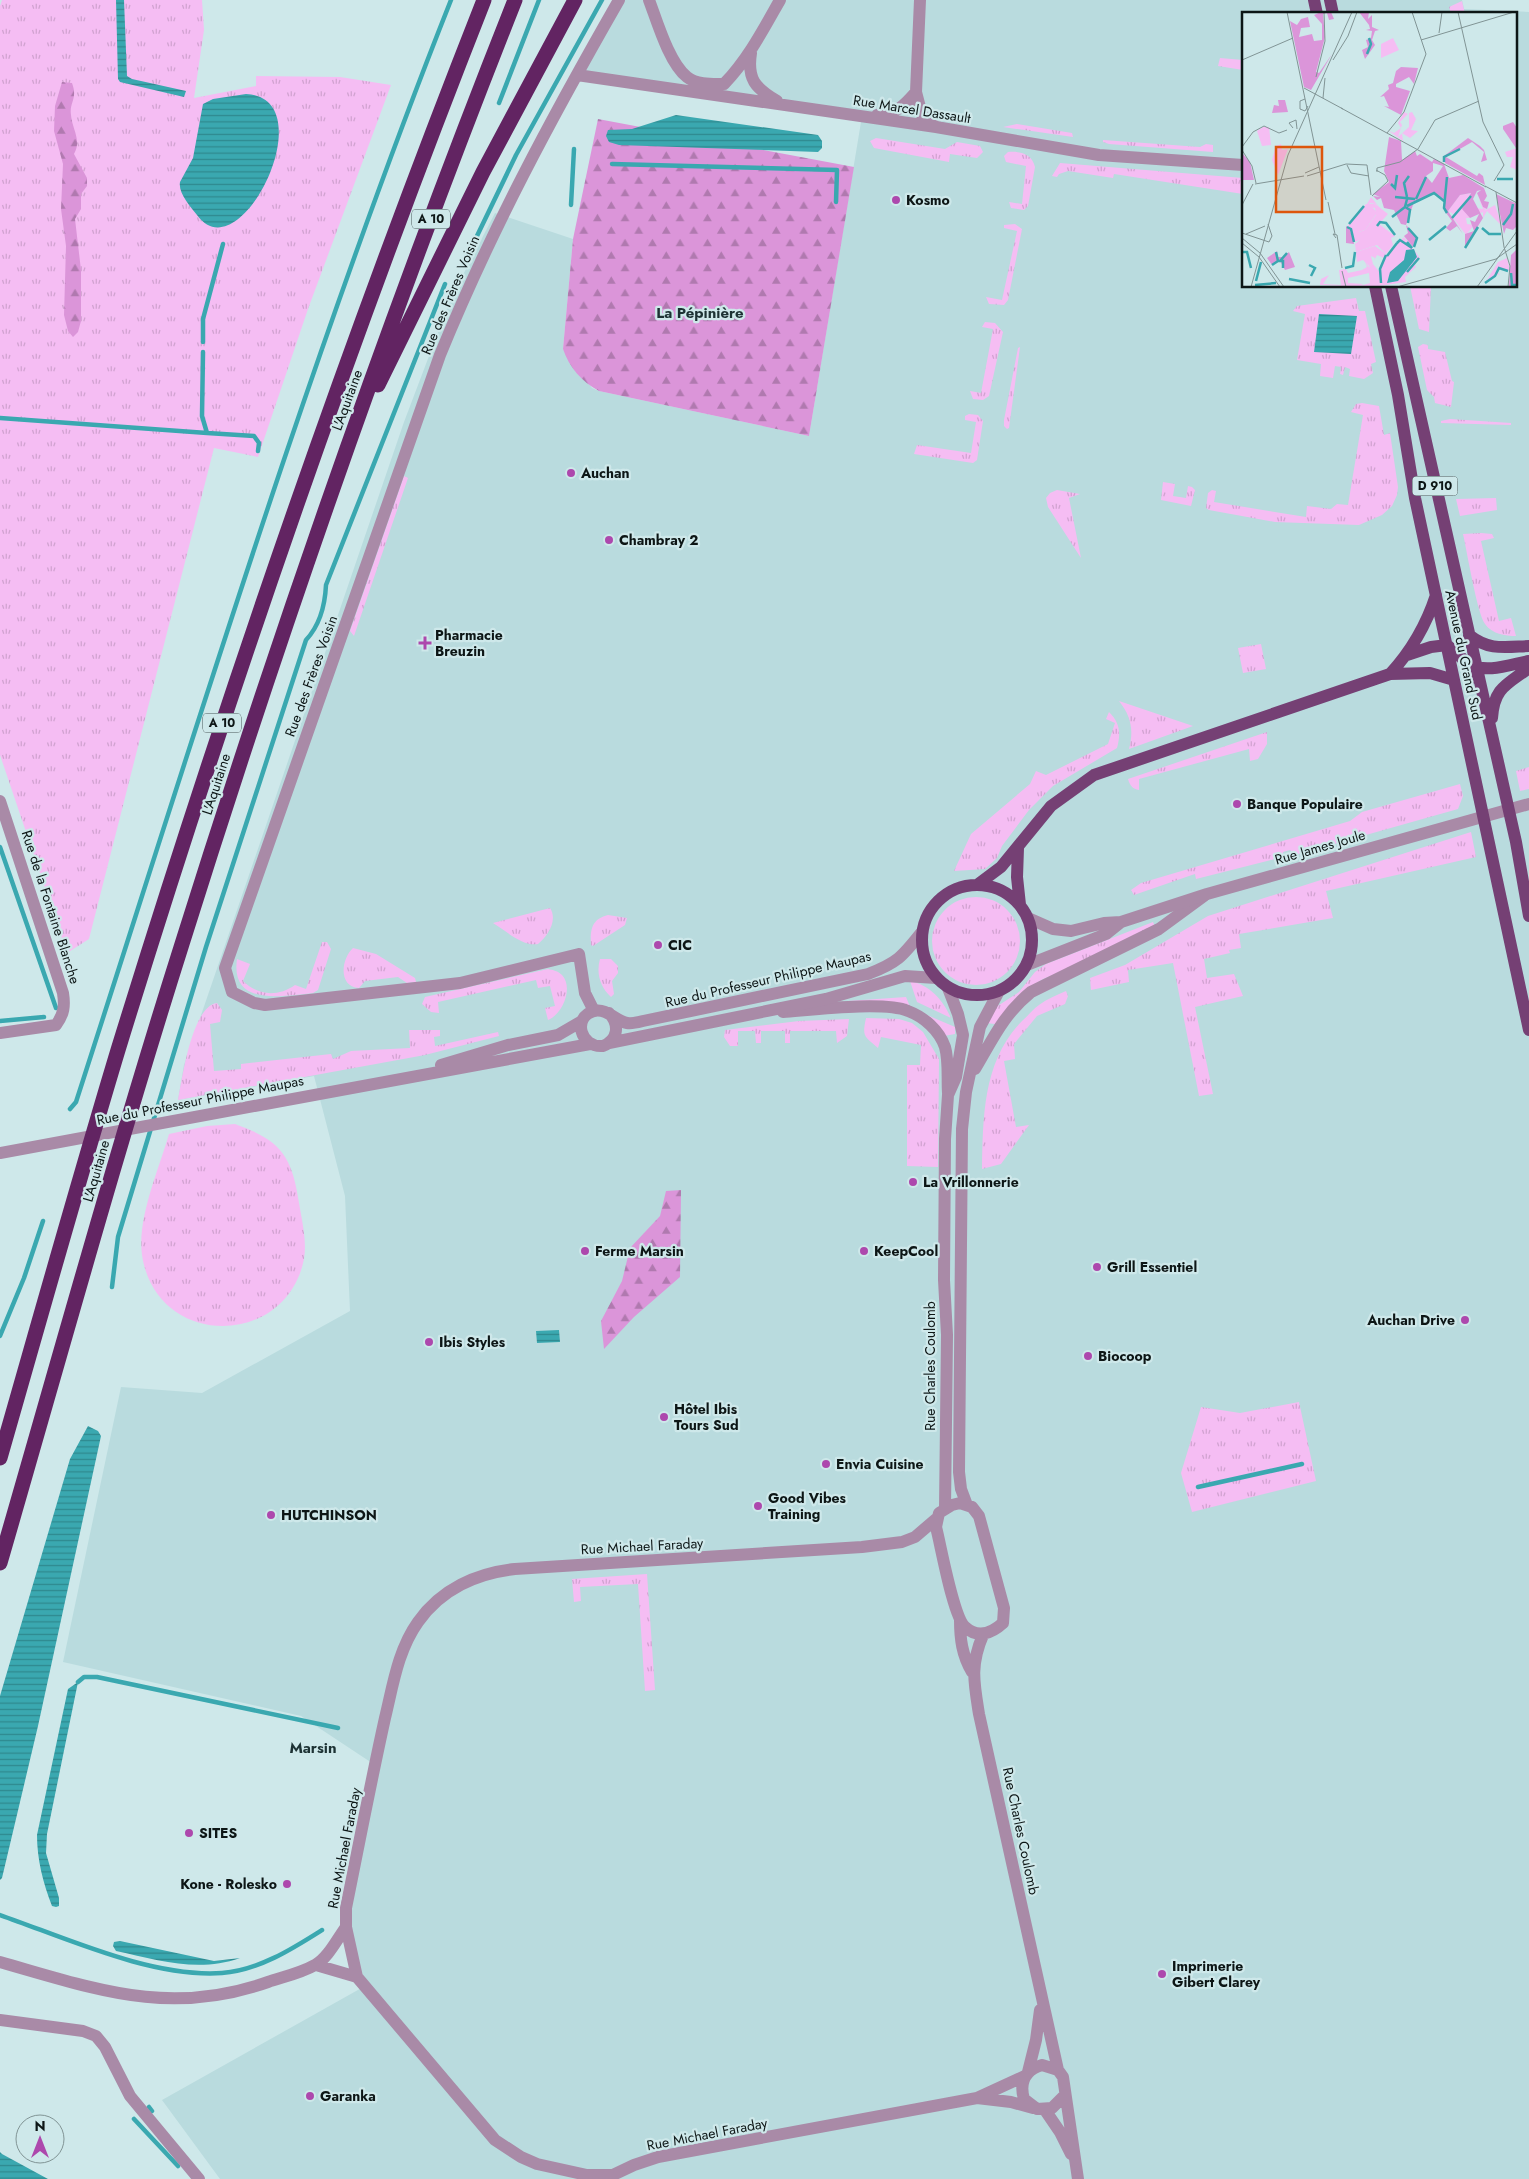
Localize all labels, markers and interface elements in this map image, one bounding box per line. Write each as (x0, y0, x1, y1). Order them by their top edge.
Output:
inset map (1242, 12, 1516, 288)
street label: Rue Marcel Dassault (852, 90, 973, 128)
place label: Kosmo (906, 190, 950, 210)
marker: Kosmo (890, 194, 902, 206)
road number: A 10 (412, 210, 450, 228)
street label: Rue des Frères Voisin (416, 232, 484, 358)
district label: La Pépinière (656, 302, 744, 324)
street label: L'Aquitaine (327, 367, 367, 433)
place label: Auchan (580, 463, 630, 483)
marker: Auchan (565, 467, 577, 479)
road number: D 910 (1412, 476, 1458, 496)
place label: Chambray 2 (619, 530, 698, 550)
marker: Chambray 2 (603, 534, 615, 546)
street label: Avenue du Grand Sud (1440, 588, 1488, 722)
street label: Rue des Frères Voisin (280, 613, 342, 739)
place label: Pharmacie Breuzin (435, 625, 503, 661)
marker: Pharmacie Breuzin (419, 637, 431, 649)
road number: A 10 (203, 714, 241, 732)
street label: L'Aquitaine (197, 751, 235, 817)
place label: Banque Populaire (1247, 794, 1363, 814)
marker: Banque Populaire (1231, 798, 1243, 810)
street label: Rue James Joule (1272, 825, 1368, 869)
street label: Rue de la Fontaine Blanche (17, 828, 85, 986)
place label: CIC (668, 935, 692, 955)
marker: CIC (652, 939, 664, 951)
street label: Rue du Professeur Philippe Maupas (663, 946, 873, 1012)
street label: Rue du Professeur Philippe Maupas (95, 1070, 306, 1130)
street label: L'Aquitaine (78, 1138, 114, 1204)
place label: La Vrillonnerie (923, 1172, 1019, 1192)
marker: La Vrillonnerie (907, 1176, 919, 1188)
place label: Ferme Marsin (595, 1241, 684, 1261)
place label: KeepCool (874, 1241, 938, 1261)
marker: Ferme Marsin (579, 1245, 591, 1257)
marker: KeepCool (858, 1245, 870, 1257)
place label: Grill Essentiel (1107, 1257, 1197, 1277)
marker: Grill Essentiel (1091, 1261, 1103, 1273)
street label: Rue Charles Coulomb (920, 1301, 940, 1431)
place label: Auchan Drive (1366, 1310, 1455, 1330)
marker: Auchan Drive (1459, 1314, 1471, 1326)
place label: Ibis Styles (439, 1332, 506, 1352)
marker: Ibis Styles (423, 1336, 435, 1348)
place label: Biocoop (1098, 1346, 1152, 1366)
marker: Biocoop (1082, 1350, 1094, 1362)
place label: Hôtel Ibis Tours Sud (674, 1399, 739, 1435)
marker: Hôtel Ibis Tours Sud (658, 1411, 670, 1423)
place label: Envia Cuisine (836, 1454, 923, 1474)
marker: Envia Cuisine (820, 1458, 832, 1470)
place label: Good Vibes Training (768, 1488, 847, 1524)
marker: Good Vibes Training (752, 1500, 764, 1512)
place label: HUTCHINSON (281, 1505, 377, 1525)
marker: HUTCHINSON (265, 1509, 277, 1521)
street label: Rue Michael Faraday (580, 1533, 705, 1559)
district label: Marsin (289, 1737, 337, 1759)
street label: Rue Charles Coulomb (998, 1765, 1044, 1897)
street label: Rue Michael Faraday (322, 1785, 366, 1910)
place label: SITES (199, 1823, 238, 1843)
marker: SITES (183, 1827, 195, 1839)
place label: Kone - Rolesko (180, 1874, 277, 1894)
marker: Kone - Rolesko (281, 1878, 293, 1890)
place label: Imprimerie Gibert Clarey (1172, 1956, 1261, 1992)
marker: Imprimerie Gibert Clarey (1156, 1968, 1168, 1980)
place label: Garanka (320, 2086, 376, 2106)
marker: Garanka (304, 2090, 316, 2102)
street label: Rue Michael Faraday (645, 2112, 770, 2156)
north arrow (15, 2114, 65, 2164)
text: N (34, 2116, 46, 2136)

